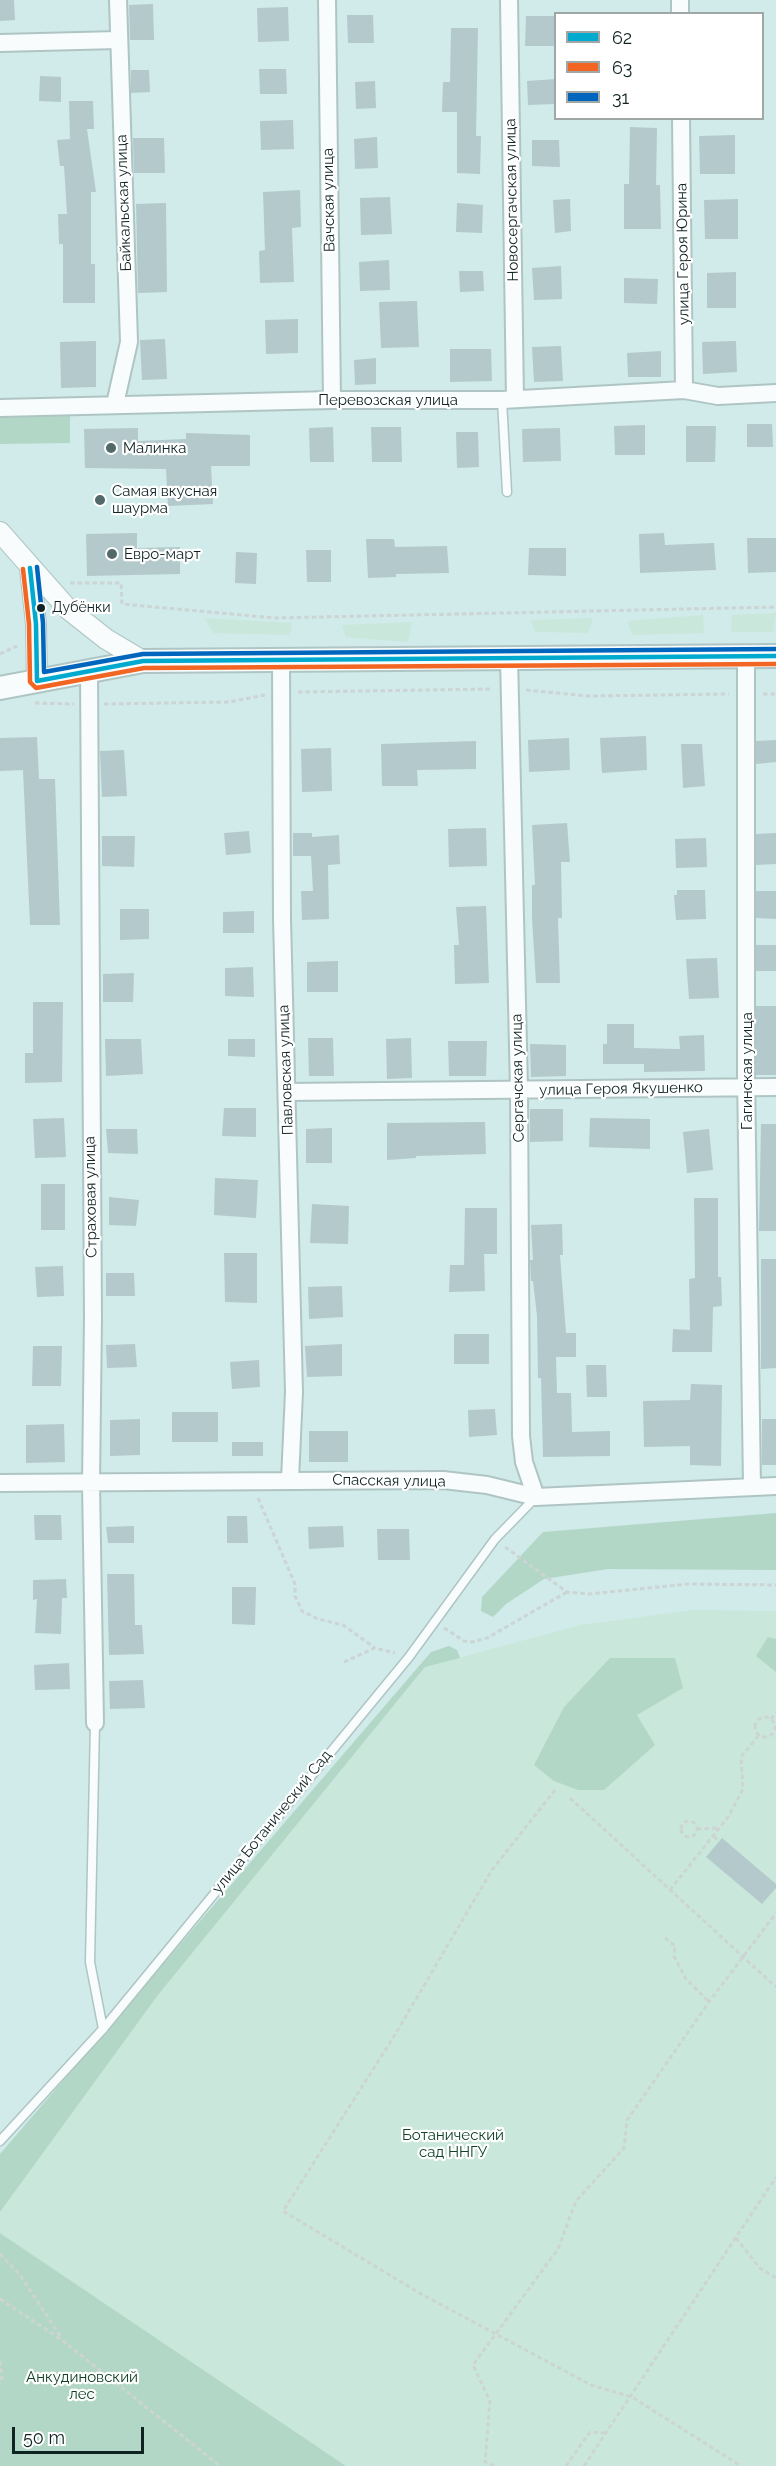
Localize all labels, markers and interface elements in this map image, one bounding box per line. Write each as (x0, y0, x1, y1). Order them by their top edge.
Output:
legend (554, 12, 764, 120)
text: 62 (612, 27, 632, 48)
text: 63 (612, 57, 632, 78)
text: 31 (612, 87, 629, 108)
street label: Новосергачская улица (502, 118, 522, 282)
street label: Байкальская улица (113, 134, 135, 272)
street label: Вачская улица (319, 148, 339, 252)
street label: улица Героя Юрина (673, 183, 693, 325)
street label: Перевозская улица (318, 391, 458, 409)
place label: Малинка (123, 439, 186, 457)
marker: Малинка (104, 441, 118, 455)
place label: Самая вкусная шаурма (112, 482, 217, 517)
marker: Самая вкусная шаурма (93, 493, 107, 507)
place label: Евро-март (124, 545, 201, 563)
marker: Евро-март (105, 547, 119, 561)
place label: Дубёнки (52, 600, 111, 616)
marker: Дубёнки (35, 602, 47, 614)
street label: Павловская улица (275, 1004, 297, 1136)
street label: Гагинская улица (738, 1012, 756, 1130)
street label: Сергачская улица (508, 1014, 528, 1142)
street label: улица Героя Якушенко (539, 1079, 703, 1099)
street label: Страховая улица (81, 1136, 101, 1258)
street label: Спасская улица (332, 1471, 446, 1491)
street label: улица Ботанический Сад (209, 1747, 335, 1897)
park label: Ботанический сад ННГУ (402, 2126, 504, 2161)
park label: Анкудиновский лес (26, 2368, 138, 2403)
scale bar (15, 2415, 147, 2453)
text: 50 m (23, 2427, 65, 2448)

